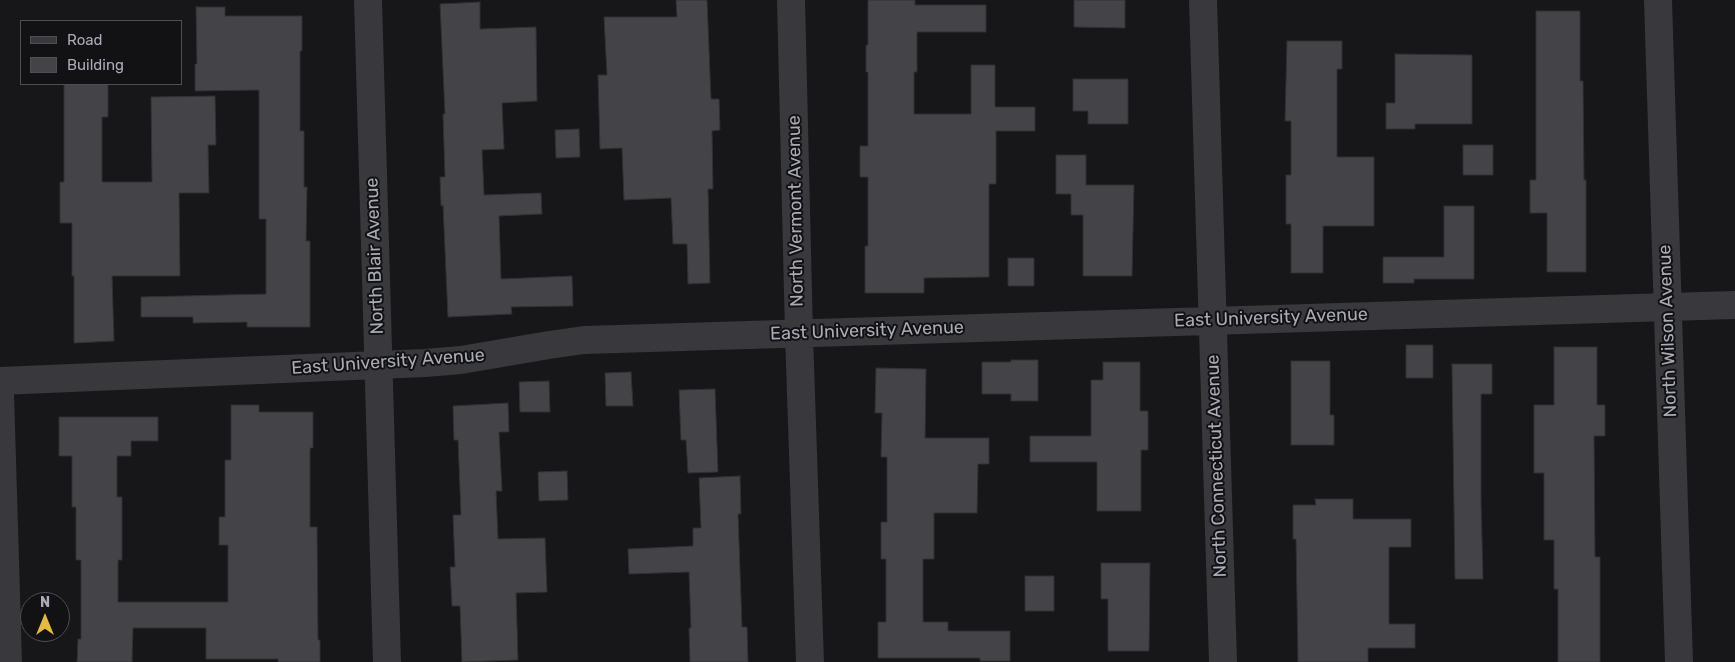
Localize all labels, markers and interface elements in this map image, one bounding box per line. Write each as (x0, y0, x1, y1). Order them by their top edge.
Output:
legend (20, 20, 182, 85)
text: Road (67, 31, 103, 49)
text: Building (67, 56, 124, 74)
street label: North Vermont Avenue (784, 115, 808, 307)
street label: North Blair Avenue (361, 177, 389, 335)
street label: North Wilson Avenue (1654, 244, 1682, 418)
street label: East University Avenue (1174, 304, 1368, 332)
street label: East University Avenue (770, 317, 964, 345)
street label: East University Avenue (291, 344, 485, 380)
street label: North Connecticut Avenue (1202, 354, 1232, 578)
north arrow (20, 592, 70, 642)
text: N (40, 594, 50, 611)

